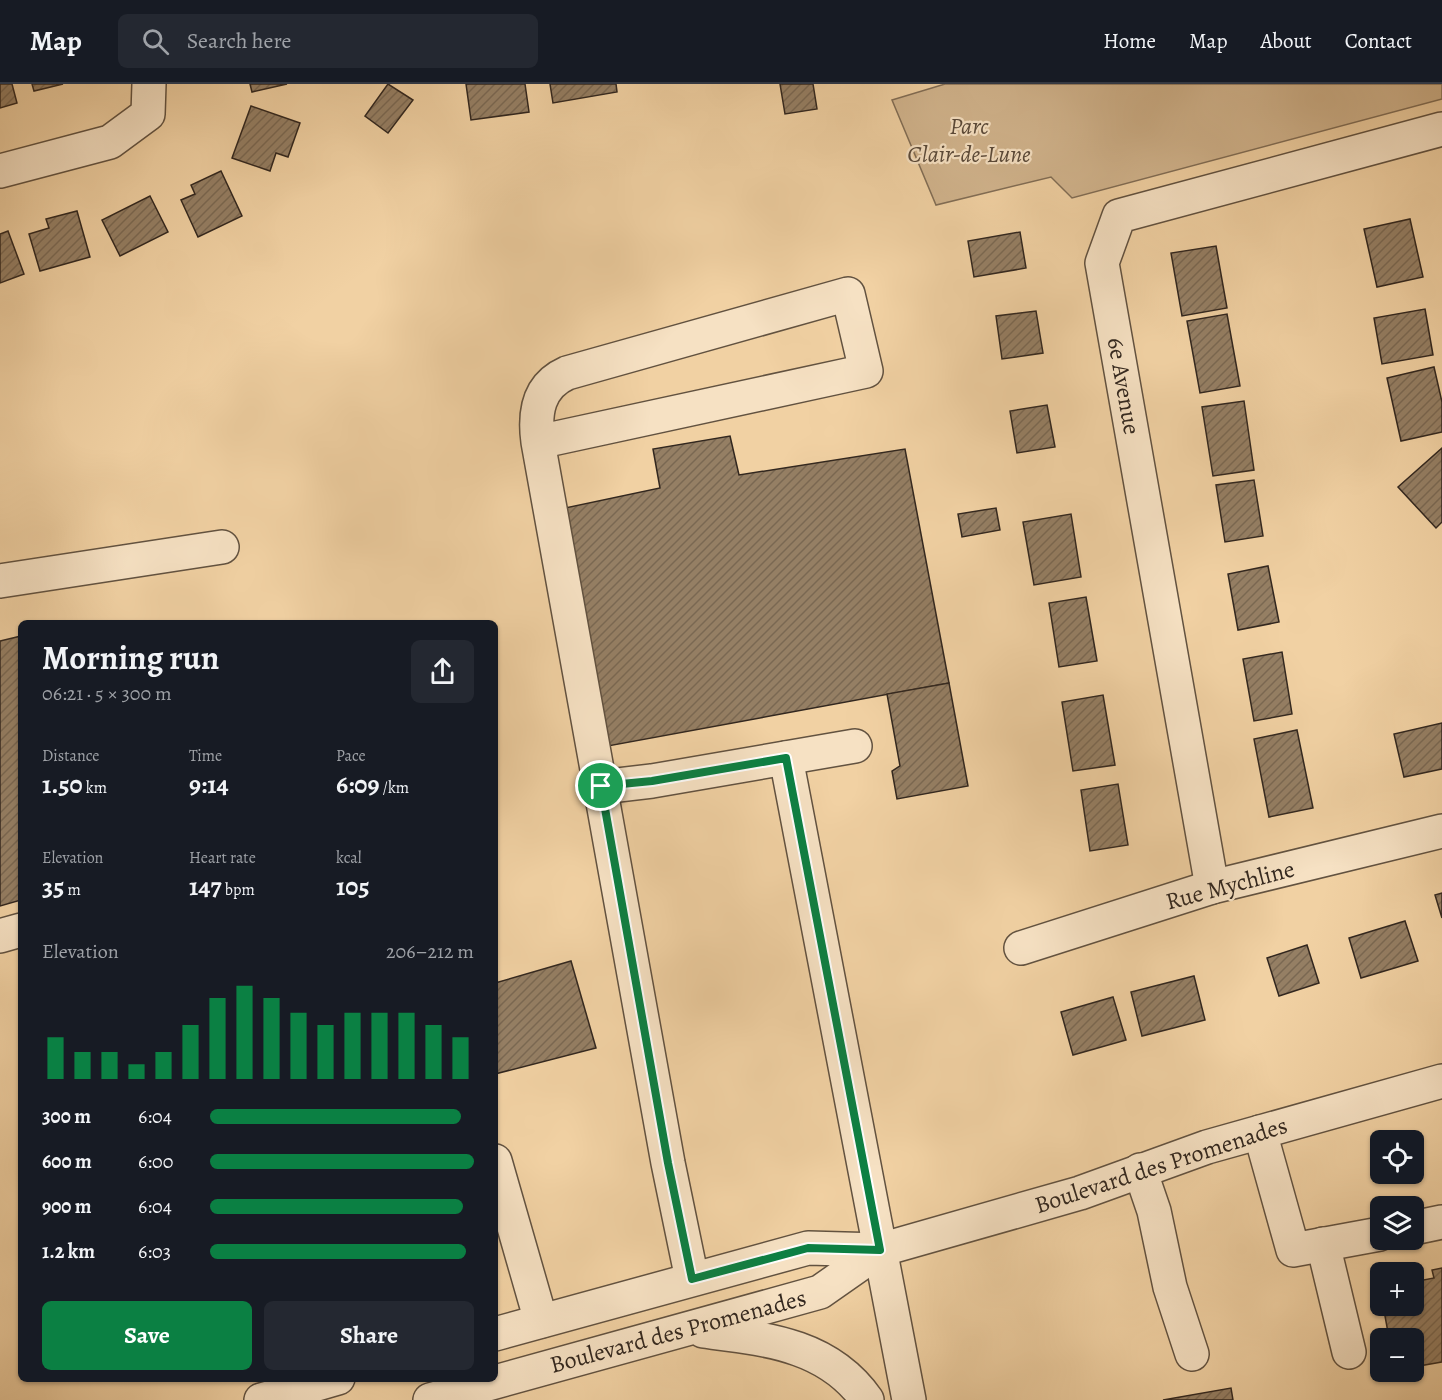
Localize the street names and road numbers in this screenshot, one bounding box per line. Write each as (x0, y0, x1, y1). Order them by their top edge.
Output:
street label: 6e Avenue (1100, 335, 1148, 437)
street label: Rue Mychline (1162, 852, 1298, 918)
street label: Boulevard des Promenades (1031, 1109, 1291, 1221)
street label: Boulevard des Promenades (546, 1281, 810, 1381)

